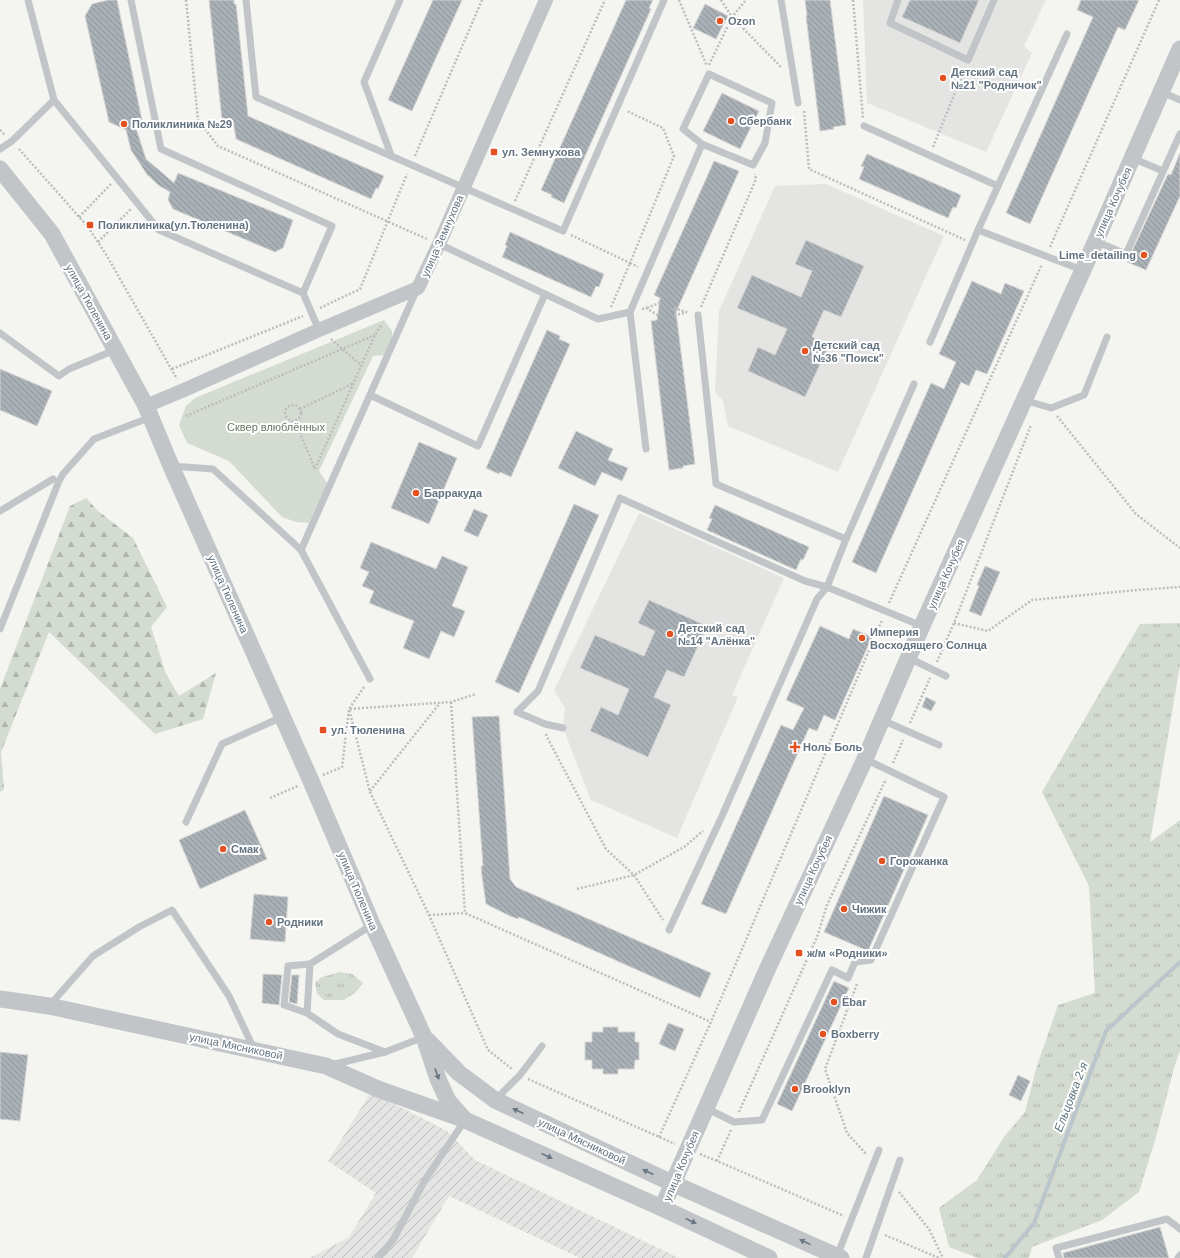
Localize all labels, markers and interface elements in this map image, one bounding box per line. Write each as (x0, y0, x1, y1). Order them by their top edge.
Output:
place label: Ozon (728, 15, 756, 27)
marker: Ozon (715, 16, 725, 26)
place label: Детский сад №21 "Родничок" (951, 66, 1042, 91)
marker: Детский сад №21 "Родничок" (938, 73, 948, 83)
place label: Сбербанк (739, 115, 792, 127)
marker: Сбербанк (726, 116, 736, 126)
place label: Поликлиника №29 (132, 118, 232, 130)
marker: Поликлиника №29 (119, 119, 129, 129)
place label: ул. Земнухова (502, 146, 581, 158)
marker: ул. Земнухова (489, 147, 499, 157)
street label: улица Кочубея (1092, 165, 1134, 239)
street label: улица Земнухова (419, 192, 466, 279)
place label: Поликлиника(ул.Тюленина) (98, 219, 249, 231)
marker: Поликлиника(ул.Тюленина) (85, 220, 95, 230)
place label: Lime_detailing (1059, 249, 1136, 261)
marker: Lime_detailing (1139, 250, 1149, 260)
street label: улица Тюленина (63, 262, 115, 343)
place label: Детский сад №36 "Поиск" (813, 339, 884, 364)
marker: Детский сад №36 "Поиск" (800, 346, 810, 356)
park label: Сквер влюблённых (227, 421, 325, 433)
place label: Барракуда (424, 487, 483, 499)
marker: Барракуда (411, 488, 421, 498)
street label: улица Кочубея (925, 537, 967, 611)
street label: улица Тюленина (205, 553, 251, 636)
place label: Детский сад №14 "Алёнка" (678, 622, 755, 647)
place label: Империя Восходящего Солнца (870, 626, 988, 651)
marker: Детский сад №14 "Алёнка" (665, 629, 675, 639)
marker: Империя Восходящего Солнца (857, 633, 867, 643)
place label: ул. Тюленина (331, 724, 406, 736)
marker: ул. Тюленина (318, 725, 328, 735)
place label: Ноль Боль (803, 741, 863, 753)
marker: Ноль Боль (790, 742, 800, 752)
street label: улица Кочубея (792, 833, 834, 907)
place label: Смак (231, 843, 259, 855)
marker: Смак (218, 844, 228, 854)
street label: улица Тюленина (336, 850, 380, 933)
place label: Горожанка (890, 855, 949, 867)
marker: Горожанка (877, 856, 887, 866)
place label: Чижик (852, 903, 887, 915)
marker: Чижик (839, 904, 849, 914)
place label: Родники (277, 916, 323, 928)
marker: Родники (264, 917, 274, 927)
place label: ж/м «Родники» (806, 947, 888, 959)
marker: ж/м «Родники» (794, 948, 804, 958)
place label: Ёbar (842, 996, 867, 1008)
marker: Ёbar (829, 997, 839, 1007)
place label: Boxberry (831, 1028, 880, 1040)
marker: Boxberry (818, 1029, 828, 1039)
street label: улица Мясниковой (188, 1030, 284, 1062)
water label: Ельцовка 2-я (1051, 1060, 1091, 1134)
one-way arrow (434, 1069, 440, 1081)
place label: Brooklyn (803, 1083, 851, 1095)
marker: Brooklyn (790, 1084, 800, 1094)
one-way arrow (512, 1108, 523, 1114)
street label: улица Мясниковой (536, 1115, 628, 1167)
street label: улица Кочубея (661, 1129, 701, 1203)
one-way arrow (541, 1154, 553, 1160)
one-way arrow (642, 1169, 654, 1175)
one-way arrow (685, 1218, 696, 1224)
one-way arrow (800, 1239, 811, 1245)

